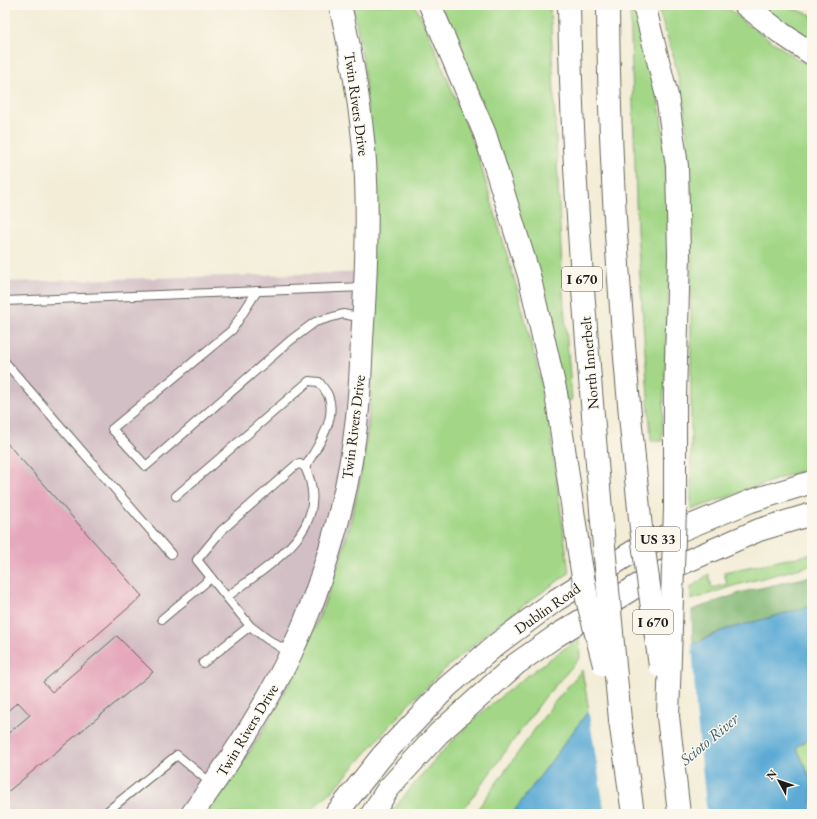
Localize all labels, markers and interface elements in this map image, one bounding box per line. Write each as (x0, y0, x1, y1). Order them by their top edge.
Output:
street label: Twin Rivers Drive (340, 51, 374, 157)
road number: I 670 (562, 267, 602, 291)
street label: North Innerbelt (575, 315, 603, 410)
street label: Twin Rivers Drive (337, 374, 369, 480)
road number: US 33 (636, 527, 680, 551)
street label: Dublin Road (510, 578, 584, 638)
road number: I 670 (633, 610, 673, 634)
street label: Twin Rivers Drive (212, 680, 282, 780)
water label: Scioto River (674, 708, 744, 770)
north arrow (759, 761, 799, 801)
text: N (763, 767, 780, 782)

